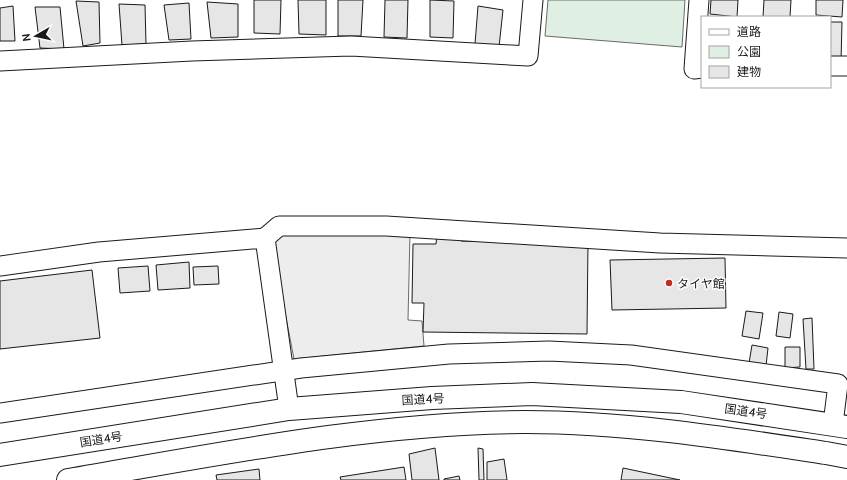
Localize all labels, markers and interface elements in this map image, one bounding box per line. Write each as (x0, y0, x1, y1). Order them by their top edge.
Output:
north arrow (16, 16, 56, 56)
legend (701, 16, 831, 88)
text: 道路 (737, 24, 761, 39)
text: N (19, 33, 34, 43)
text: 公園 (737, 44, 761, 59)
text: 建物 (737, 64, 761, 79)
place label: タイヤ館 (677, 276, 725, 291)
marker: タイヤ館 (664, 278, 674, 288)
street label: 国道4号 (401, 390, 445, 408)
street label: 国道4号 (724, 401, 768, 421)
street label: 国道4号 (79, 428, 123, 450)

